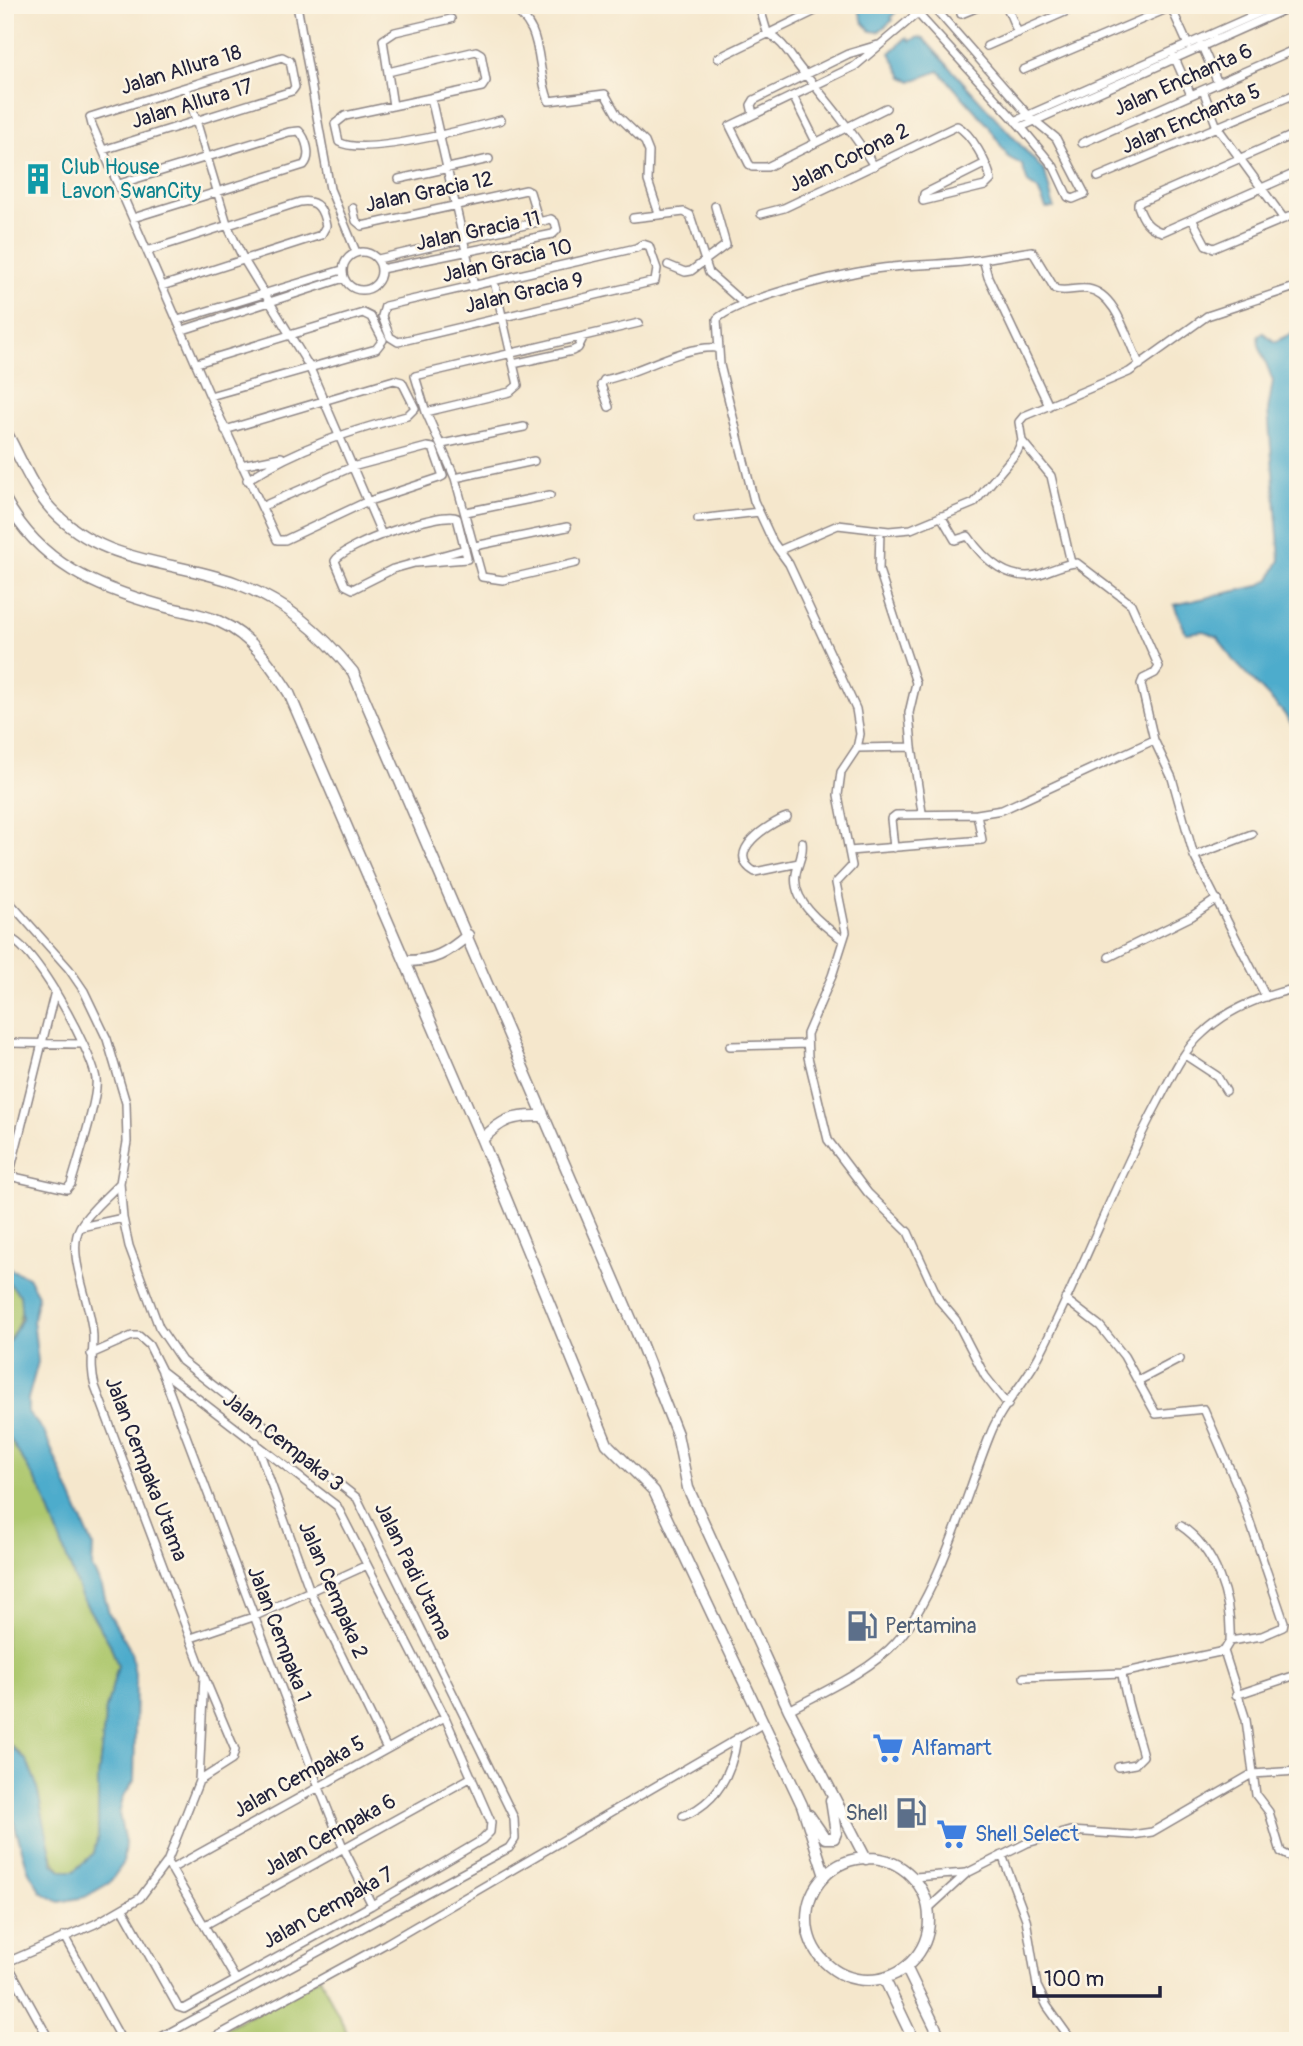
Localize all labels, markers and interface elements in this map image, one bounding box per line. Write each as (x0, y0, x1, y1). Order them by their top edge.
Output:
street label: Jalan Enchanta 6 (1109, 37, 1257, 123)
street label: Jalan Allura 18 (117, 39, 245, 101)
street label: Jalan Allura 17 (128, 73, 256, 135)
street label: Jalan Enchanta 5 (1117, 78, 1265, 160)
street label: Jalan Corona 2 (784, 117, 914, 199)
place label: Club House Lavon SwanCity (61, 154, 201, 205)
building icon: Club House Lavon SwanCity (21, 162, 55, 196)
street label: Jalan Gracia 12 (362, 165, 496, 219)
street label: Jalan Gracia 11 (413, 205, 543, 257)
street label: Jalan Gracia 10 (439, 233, 575, 289)
street label: Jalan Gracia 9 (462, 266, 586, 320)
street label: Jalan Cempaka Utama (98, 1373, 194, 1565)
street label: Jalan Cempaka 3 (217, 1386, 349, 1498)
street label: Jalan Padi Utama (368, 1498, 458, 1644)
street label: Jalan Cempaka 2 (292, 1517, 374, 1663)
street label: Jalan Cempaka 1 (241, 1562, 317, 1706)
fuel station icon: Pertamina (845, 1609, 879, 1643)
place label: Pertamina (885, 1613, 977, 1640)
street label: Jalan Cempaka 5 (228, 1730, 370, 1824)
supermarket icon: Alfamart (871, 1731, 905, 1765)
place label: Alfamart (911, 1735, 992, 1762)
street label: Jalan Cempaka 6 (259, 1788, 401, 1882)
fuel station icon: Shell (894, 1796, 928, 1830)
place label: Shell (846, 1800, 888, 1827)
supermarket icon: Shell Select (935, 1817, 969, 1851)
place label: Shell Select (975, 1821, 1080, 1848)
street label: Jalan Cempaka 7 (258, 1861, 398, 1955)
scale bar (1034, 1955, 1160, 1999)
text: 100 m (1044, 1966, 1104, 1993)

